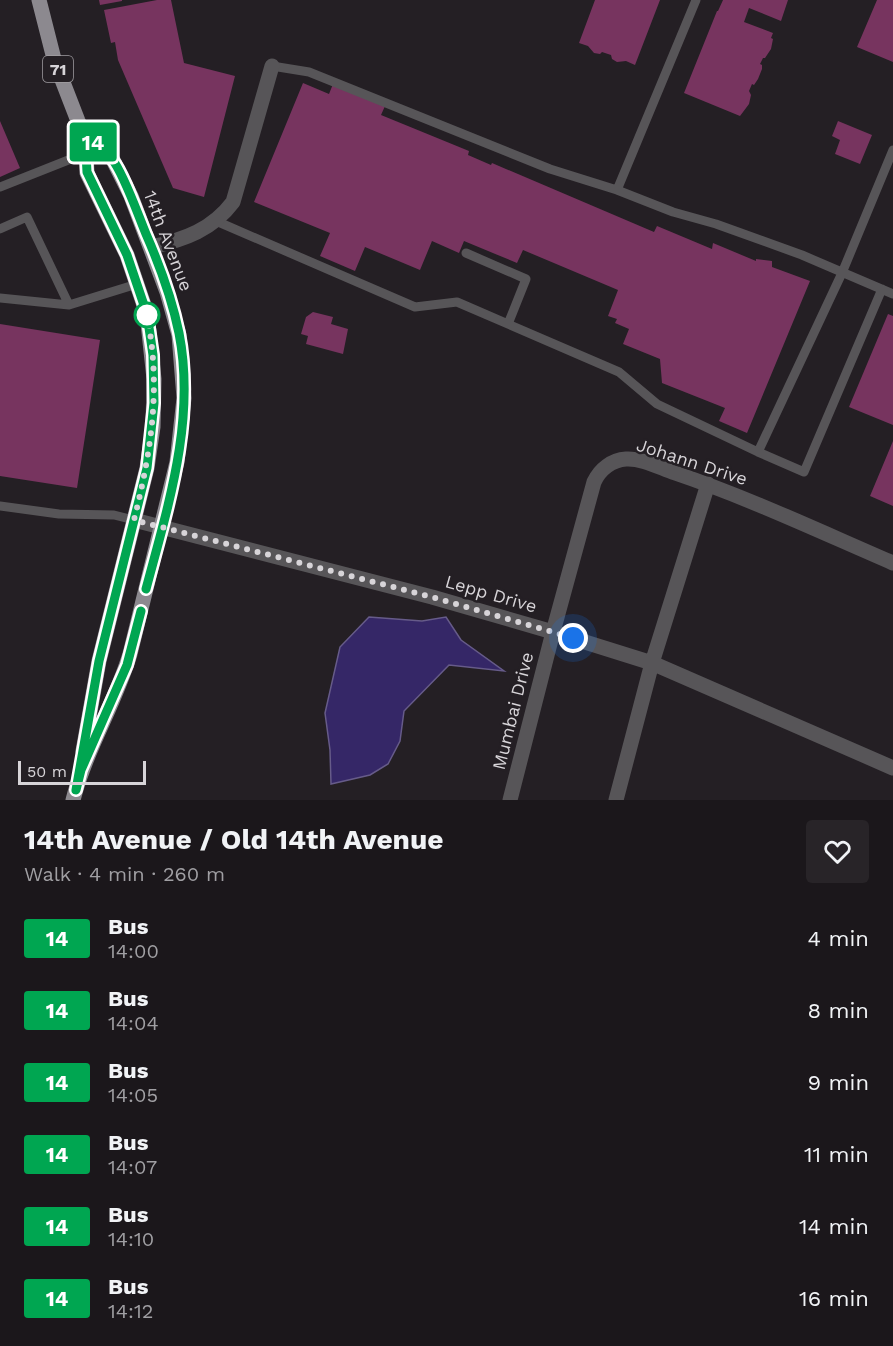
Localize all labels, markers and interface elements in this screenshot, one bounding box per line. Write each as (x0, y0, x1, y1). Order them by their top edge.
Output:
road number: 71 (43, 56, 73, 82)
line badge: 14 (66, 122, 120, 162)
text: 14 (82, 130, 104, 155)
street label: 14th Avenue (140, 188, 197, 294)
unlabelled marker (134, 302, 160, 328)
street label: Johann Drive (634, 434, 750, 489)
street label: Lepp Drive (443, 570, 539, 617)
your location (558, 623, 588, 653)
street label: Mumbai Drive (488, 650, 537, 772)
scale bar (18, 758, 146, 786)
text: 50 m (27, 762, 67, 781)
button: heart (806, 820, 869, 883)
text: 14th Avenue / Old 14th Avenue (24, 823, 444, 856)
text: Walk · 4 min · 260 m (24, 862, 225, 886)
text: Bus (108, 914, 148, 939)
text: 14 (46, 926, 68, 951)
text: 4 min (808, 926, 869, 951)
text: 14:00 (108, 939, 159, 963)
text: Bus (108, 986, 148, 1011)
text: 14 (46, 998, 68, 1023)
text: 8 min (808, 998, 869, 1023)
text: 14:04 (108, 1011, 159, 1035)
text: Bus (108, 1058, 148, 1083)
text: 14 (46, 1070, 68, 1095)
text: 9 min (807, 1070, 869, 1095)
text: 14:05 (108, 1083, 158, 1107)
text: Bus (108, 1130, 148, 1155)
text: 14 (46, 1142, 68, 1167)
text: 11 min (804, 1142, 869, 1167)
text: 14:07 (108, 1155, 157, 1179)
text: Bus (108, 1202, 148, 1227)
text: 14 (46, 1214, 68, 1239)
text: 14 min (799, 1214, 869, 1239)
text: 14:10 (108, 1227, 154, 1251)
text: Bus (108, 1274, 148, 1299)
text: 14 (46, 1286, 68, 1311)
text: 16 min (799, 1286, 869, 1311)
text: 14:12 (108, 1299, 153, 1323)

